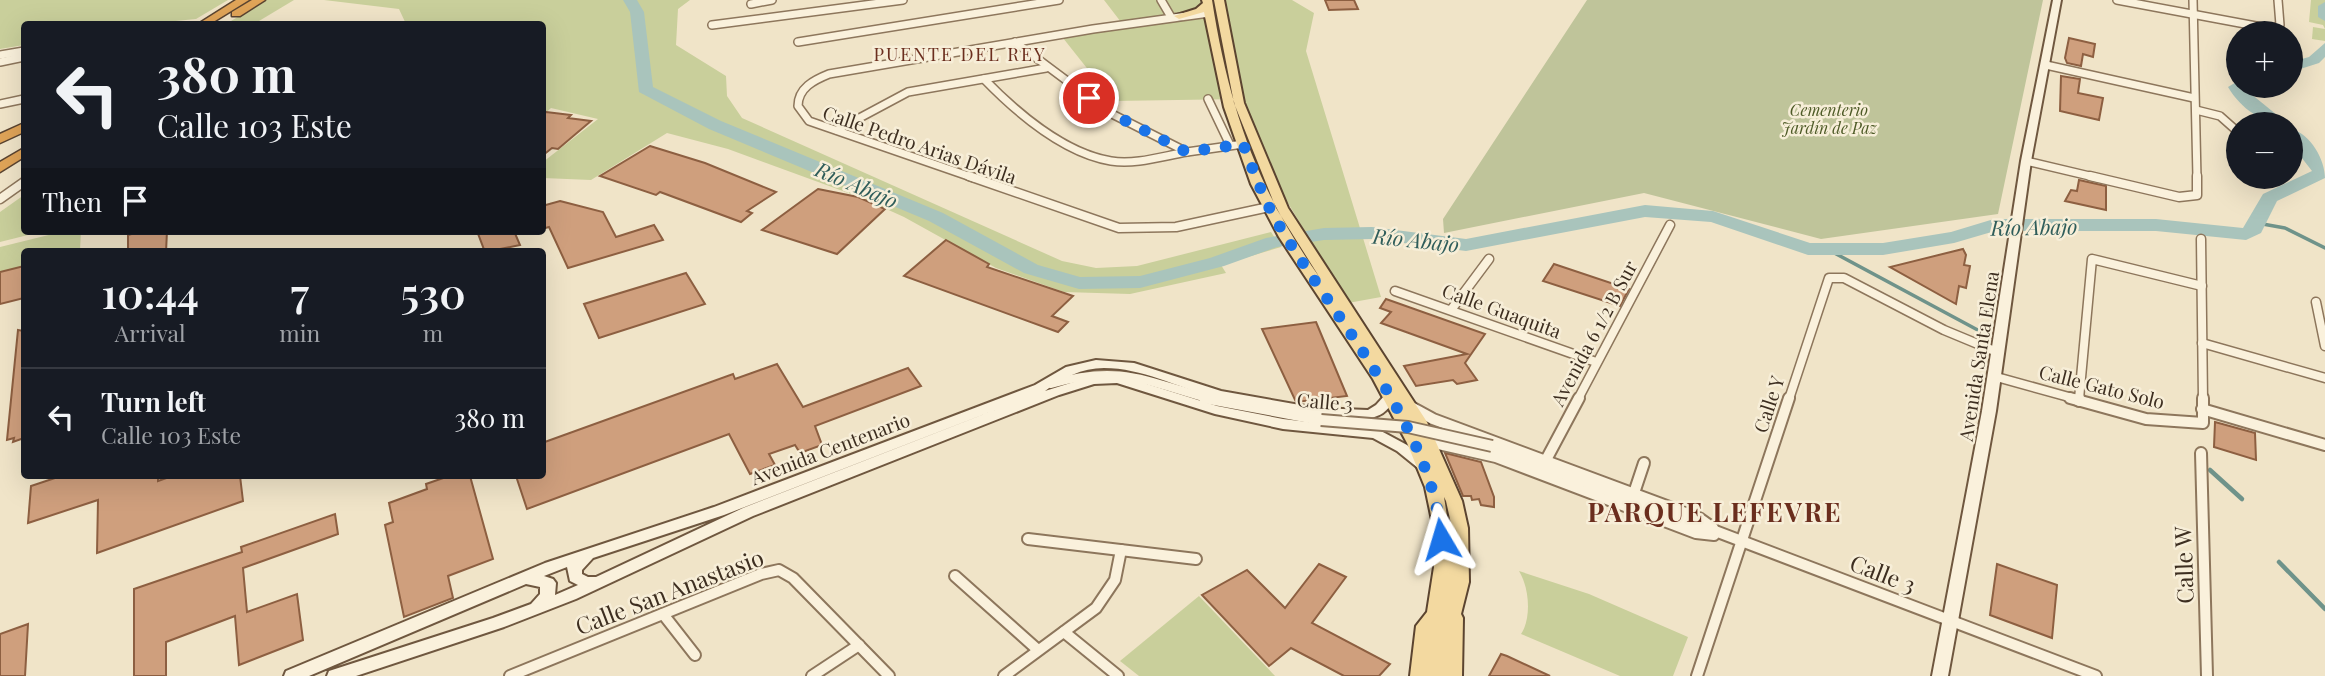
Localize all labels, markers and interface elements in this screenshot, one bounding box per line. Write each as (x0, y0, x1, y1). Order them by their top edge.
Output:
map controls (2226, 21, 2303, 189)
button: + (2226, 21, 2303, 98)
text: 380 m (157, 40, 296, 105)
district label: PUENTE DEL REY (873, 42, 1047, 66)
icon: left (42, 49, 133, 140)
pin (1059, 68, 1119, 128)
icon: arrive (1070, 79, 1108, 117)
street label: Calle Pedro Arias Dávila (820, 99, 1021, 190)
park label: Cementerio Jardín de Paz (1781, 99, 1878, 138)
text: Calle 103 Este (157, 103, 352, 146)
button: − (2226, 112, 2303, 189)
water label: Río Abajo (811, 154, 902, 214)
icon: arrive (116, 182, 154, 220)
text: Then (42, 184, 102, 219)
water label: Río Abajo (1989, 211, 2078, 241)
water label: Río Abajo (1370, 220, 1461, 257)
street label: Avenida 6 1/2 B Sur (1543, 255, 1643, 411)
text: 10:44 (101, 264, 199, 320)
text: 7 (290, 264, 309, 320)
text: 530 (401, 264, 466, 320)
street label: Avenida Santa Elena (1952, 269, 2004, 444)
street label: Calle Guaquita (1439, 276, 1566, 344)
text: Arrival (115, 317, 186, 348)
text: min (279, 317, 320, 348)
text: m (423, 317, 443, 348)
street label: Calle Gato Solo (2037, 358, 2167, 414)
street label: Calle Y (1747, 372, 1790, 436)
text: Turn left (101, 384, 206, 419)
street label: Calle 3 (1296, 386, 1354, 416)
icon: left (42, 398, 80, 436)
text: 380 m (455, 400, 525, 435)
street label: Avenida Centenario (746, 406, 913, 491)
text: Calle 103 Este (101, 419, 241, 450)
district label: PARQUE LEFEVRE (1588, 494, 1842, 529)
position arrow (1404, 502, 1478, 576)
street label: Calle W (2166, 525, 2200, 604)
street label: Calle San Anastasio (570, 541, 768, 641)
street label: Calle 3 (1846, 546, 1920, 600)

